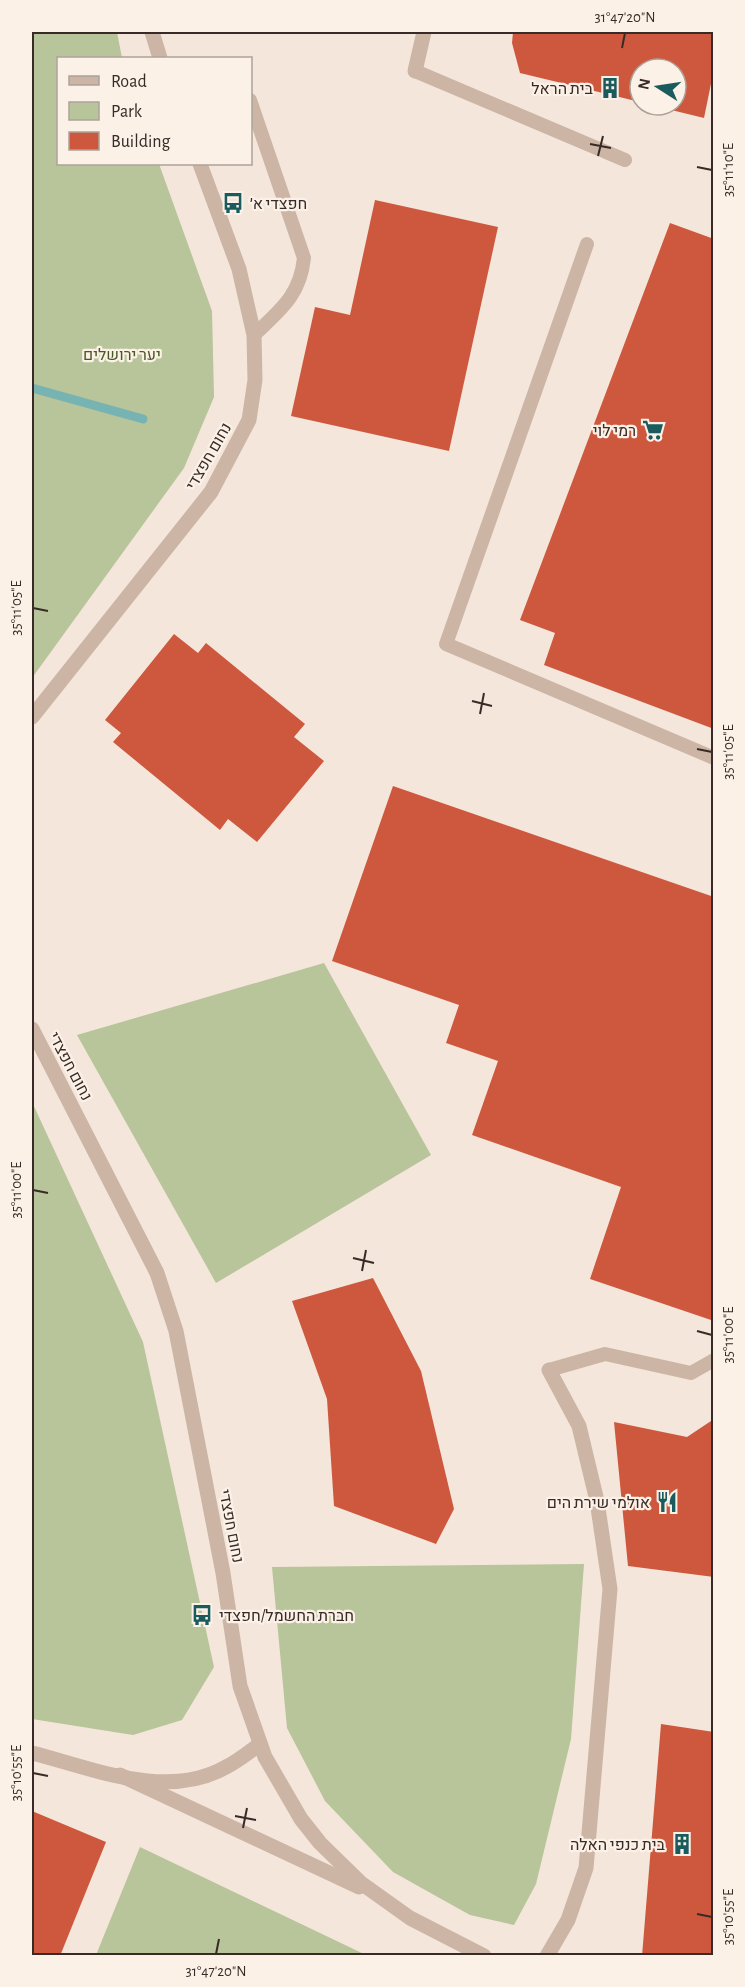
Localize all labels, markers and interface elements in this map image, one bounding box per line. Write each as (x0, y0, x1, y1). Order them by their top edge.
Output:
text: 31°47'20"N (595, 10, 655, 25)
legend (57, 57, 252, 165)
north arrow (628, 57, 688, 117)
text: Road (111, 73, 147, 91)
building icon: בית הראל (598, 76, 622, 100)
text: N (635, 77, 653, 91)
place label: בית הראל (531, 81, 594, 97)
text: Park (111, 103, 143, 121)
text: Building (111, 133, 171, 151)
text: 35°11'10"E (721, 143, 736, 197)
bus stop icon: חפצדי א׳ (221, 191, 245, 215)
place label: חפצדי א׳ (250, 196, 307, 212)
park label: יער ירושלים (83, 347, 161, 363)
supermarket icon: רמי לוי (641, 418, 665, 442)
street label: נחום חפצדי (183, 420, 234, 493)
place label: רמי לוי (593, 423, 636, 439)
text: 35°11'05"E (9, 580, 24, 636)
text: 35°11'05"E (721, 724, 736, 780)
street label: נחום חפצדי (46, 1030, 95, 1103)
text: 35°11'00"E (9, 1162, 24, 1218)
text: 35°11'00"E (721, 1307, 736, 1363)
street label: נחום חפצדי (216, 1488, 246, 1564)
restaurant icon: אולמי שירת הים (655, 1490, 679, 1514)
place label: אולמי שירת הים (547, 1495, 650, 1511)
bus stop icon: חברת החשמל/חפצדי (190, 1603, 214, 1627)
place label: חברת החשמל/חפצדי (219, 1608, 354, 1624)
text: 35°10'55"E (9, 1745, 24, 1801)
building icon: בית כנפי האלה (670, 1832, 694, 1856)
place label: בית כנפי האלה (570, 1837, 666, 1853)
text: 35°10'55"E (721, 1889, 736, 1945)
text: 31°47'20"N (186, 1964, 246, 1979)

